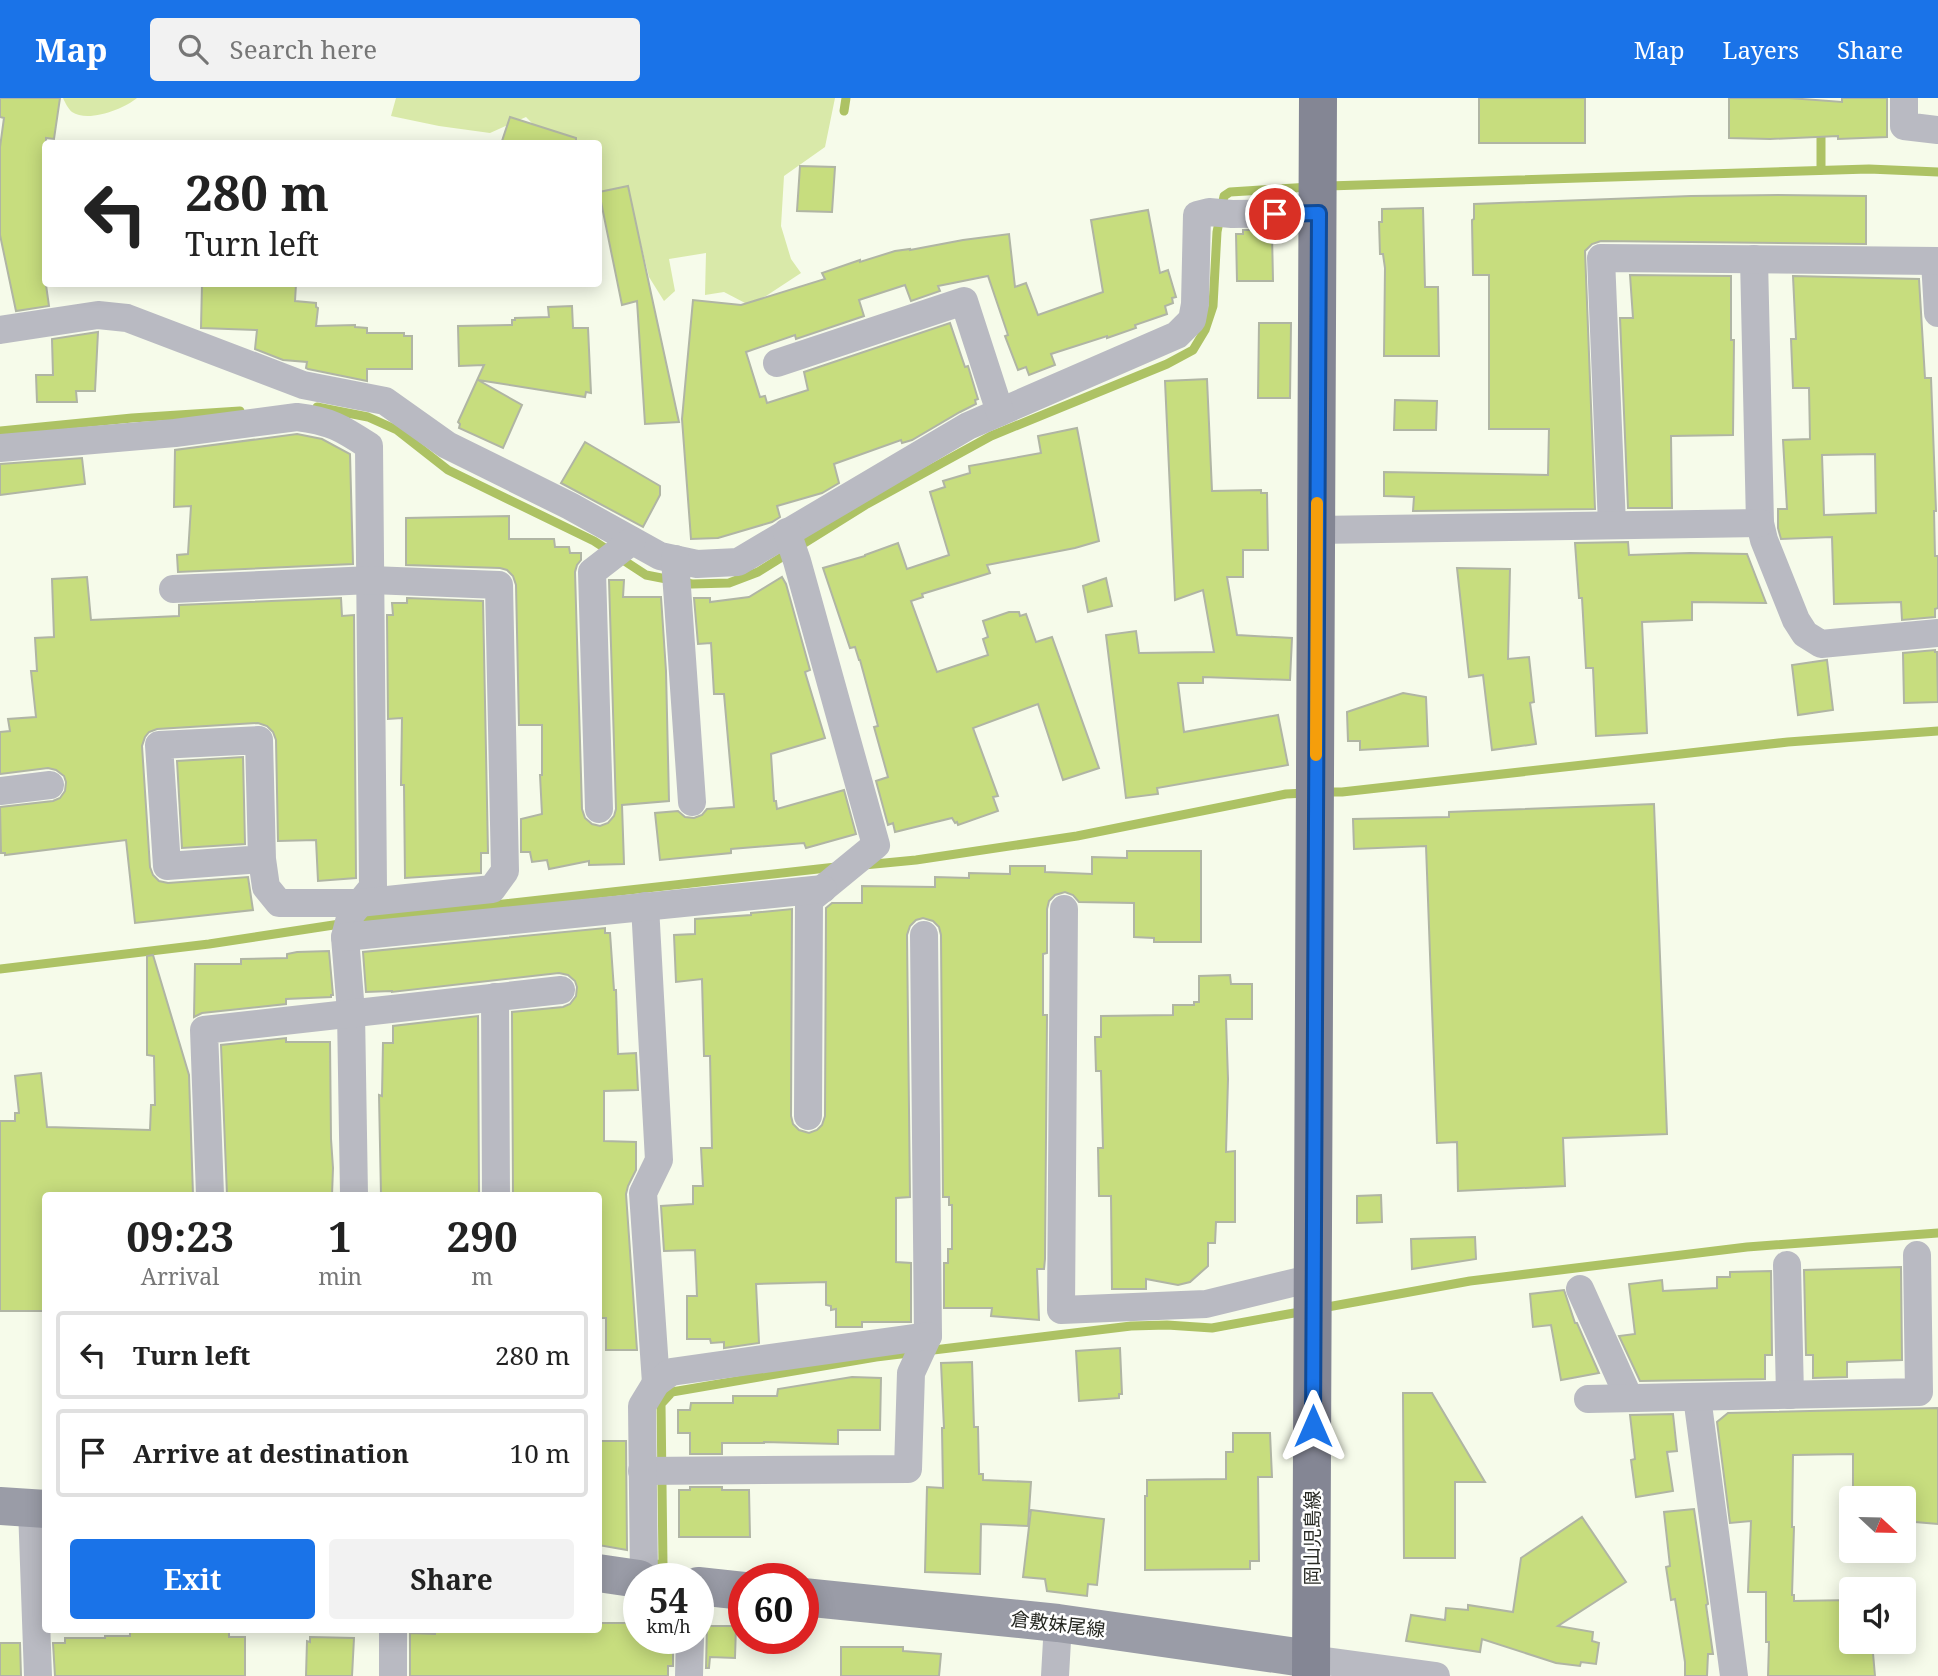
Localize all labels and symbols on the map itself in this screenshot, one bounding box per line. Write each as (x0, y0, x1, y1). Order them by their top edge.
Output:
pin (1245, 184, 1305, 244)
position arrow (1276, 1389, 1350, 1463)
north arrow (1839, 1486, 1916, 1563)
street label: 岡山児島線 (1299, 1490, 1325, 1586)
speed limit sign: 60 (728, 1563, 819, 1654)
street label: 倉敷妹尾線 (1009, 1605, 1107, 1643)

